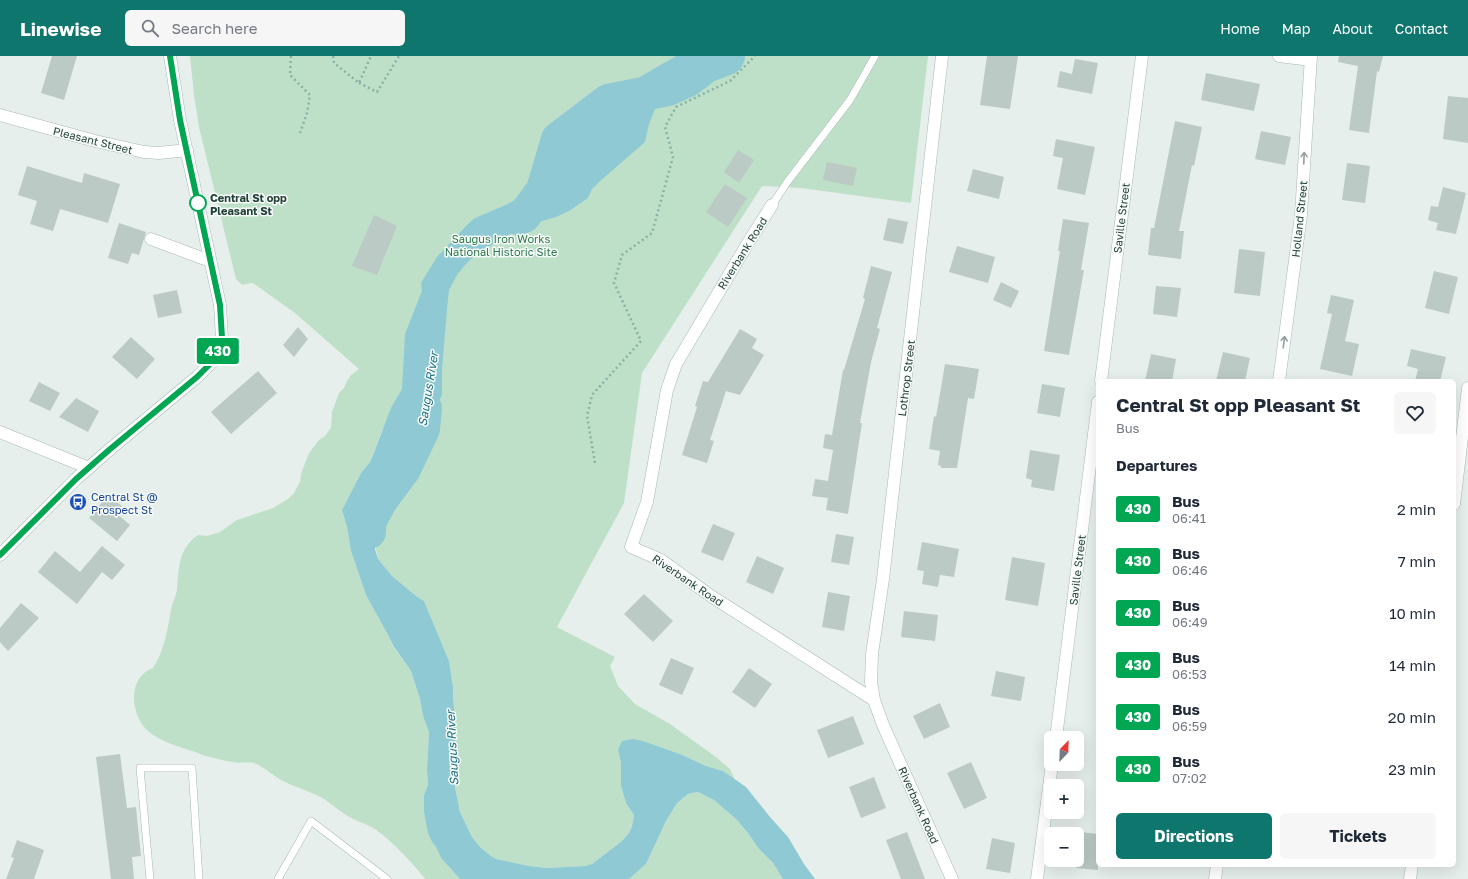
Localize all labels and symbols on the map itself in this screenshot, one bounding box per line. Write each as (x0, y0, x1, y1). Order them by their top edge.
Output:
street label: Pleasant Street (52, 124, 134, 156)
one-way arrow (1301, 152, 1308, 165)
street label: Holland Street (1289, 180, 1309, 258)
street label: Saville Street (1110, 182, 1132, 254)
place label: Central St opp Pleasant St (210, 191, 287, 217)
marker: Central St opp Pleasant St (189, 194, 207, 212)
street label: Riverbank Road (715, 214, 769, 292)
park label: Saugus Iron Works National Historic Site (445, 232, 557, 258)
one-way arrow (1280, 336, 1288, 349)
line badge: 430 (195, 338, 241, 364)
street label: Lothrop Street (895, 339, 917, 417)
water label: Saugus River (415, 348, 442, 427)
place label: Central St @ Prospect St (91, 490, 158, 516)
bus stop icon: Central St @ Prospect St (68, 492, 88, 512)
street label: Saville Street (1066, 534, 1088, 606)
street label: Riverbank Road (650, 551, 726, 609)
water label: Saugus River (442, 708, 461, 786)
north arrow (1044, 731, 1084, 771)
street label: Riverbank Road (896, 765, 942, 845)

